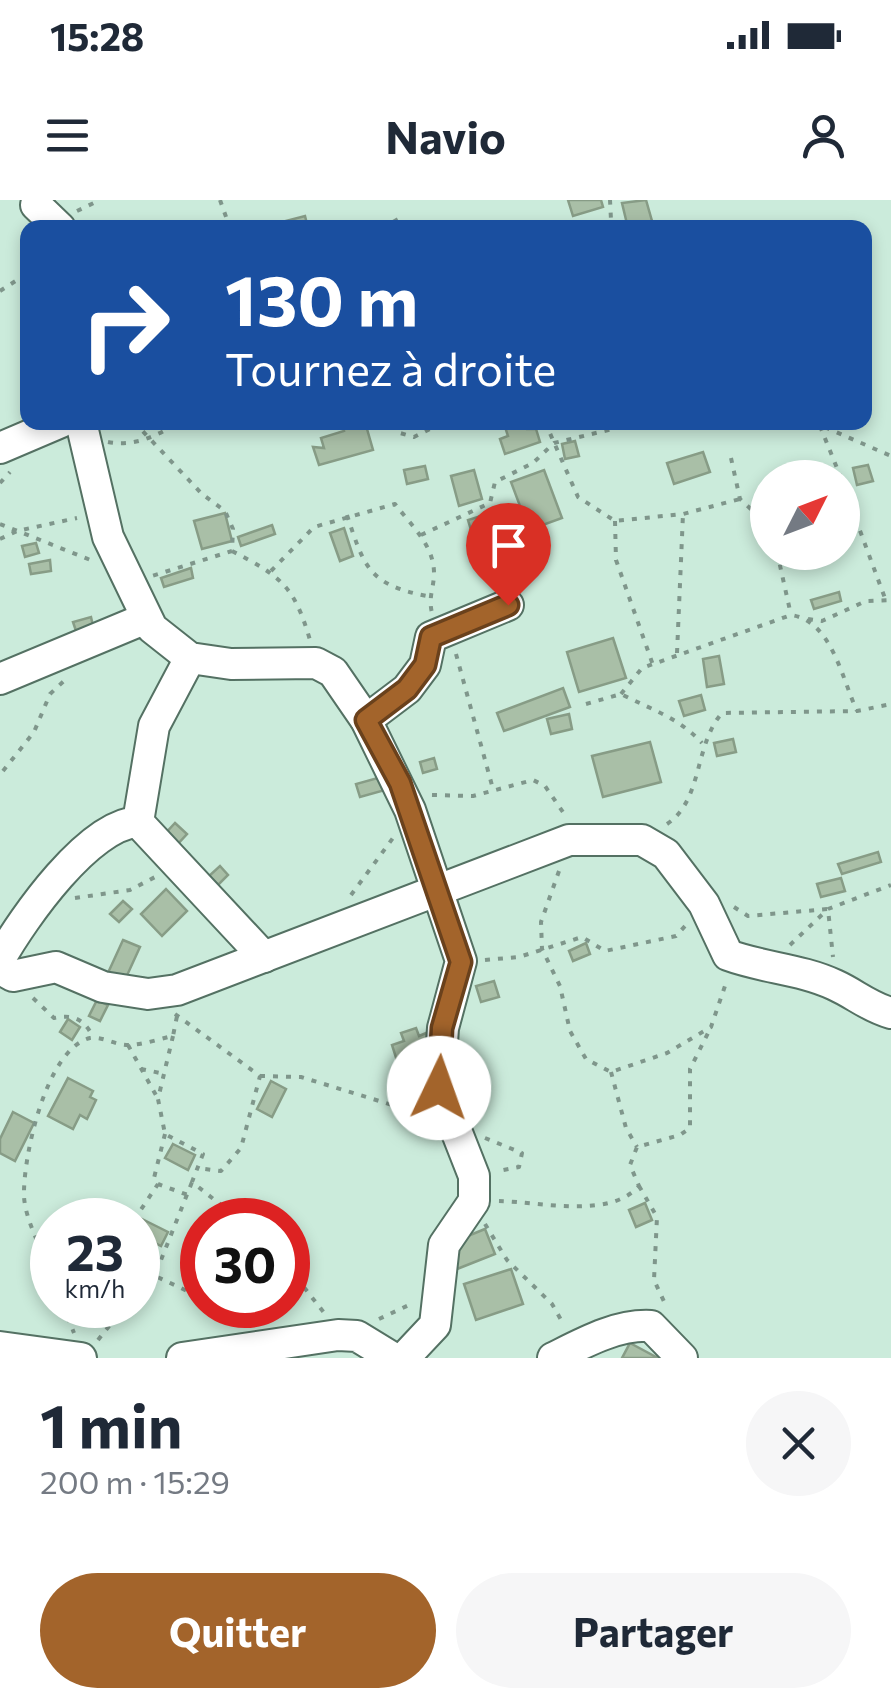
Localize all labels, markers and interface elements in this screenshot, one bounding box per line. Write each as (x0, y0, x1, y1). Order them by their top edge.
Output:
text: 15:28 (50, 12, 144, 59)
icon: menu (40, 108, 95, 163)
text: Navio (385, 108, 506, 163)
icon: person (796, 108, 851, 163)
text: 130 m (225, 255, 418, 340)
icon: right (60, 260, 190, 390)
text: Tournez à droite (225, 340, 556, 395)
north arrow (750, 460, 860, 570)
map controls (750, 460, 860, 570)
pin (466, 503, 551, 606)
icon: arrive (481, 518, 536, 573)
position arrow (387, 1036, 491, 1140)
speed limit sign: 30 (180, 1198, 310, 1328)
text: 23 (66, 1220, 124, 1281)
text: km/h (65, 1273, 125, 1303)
text: 1 min (40, 1387, 182, 1460)
button: close (746, 1391, 851, 1496)
text: 200 m · 15:29 (40, 1461, 230, 1501)
button: Quitter (40, 1573, 436, 1688)
button: Partager (456, 1573, 851, 1688)

